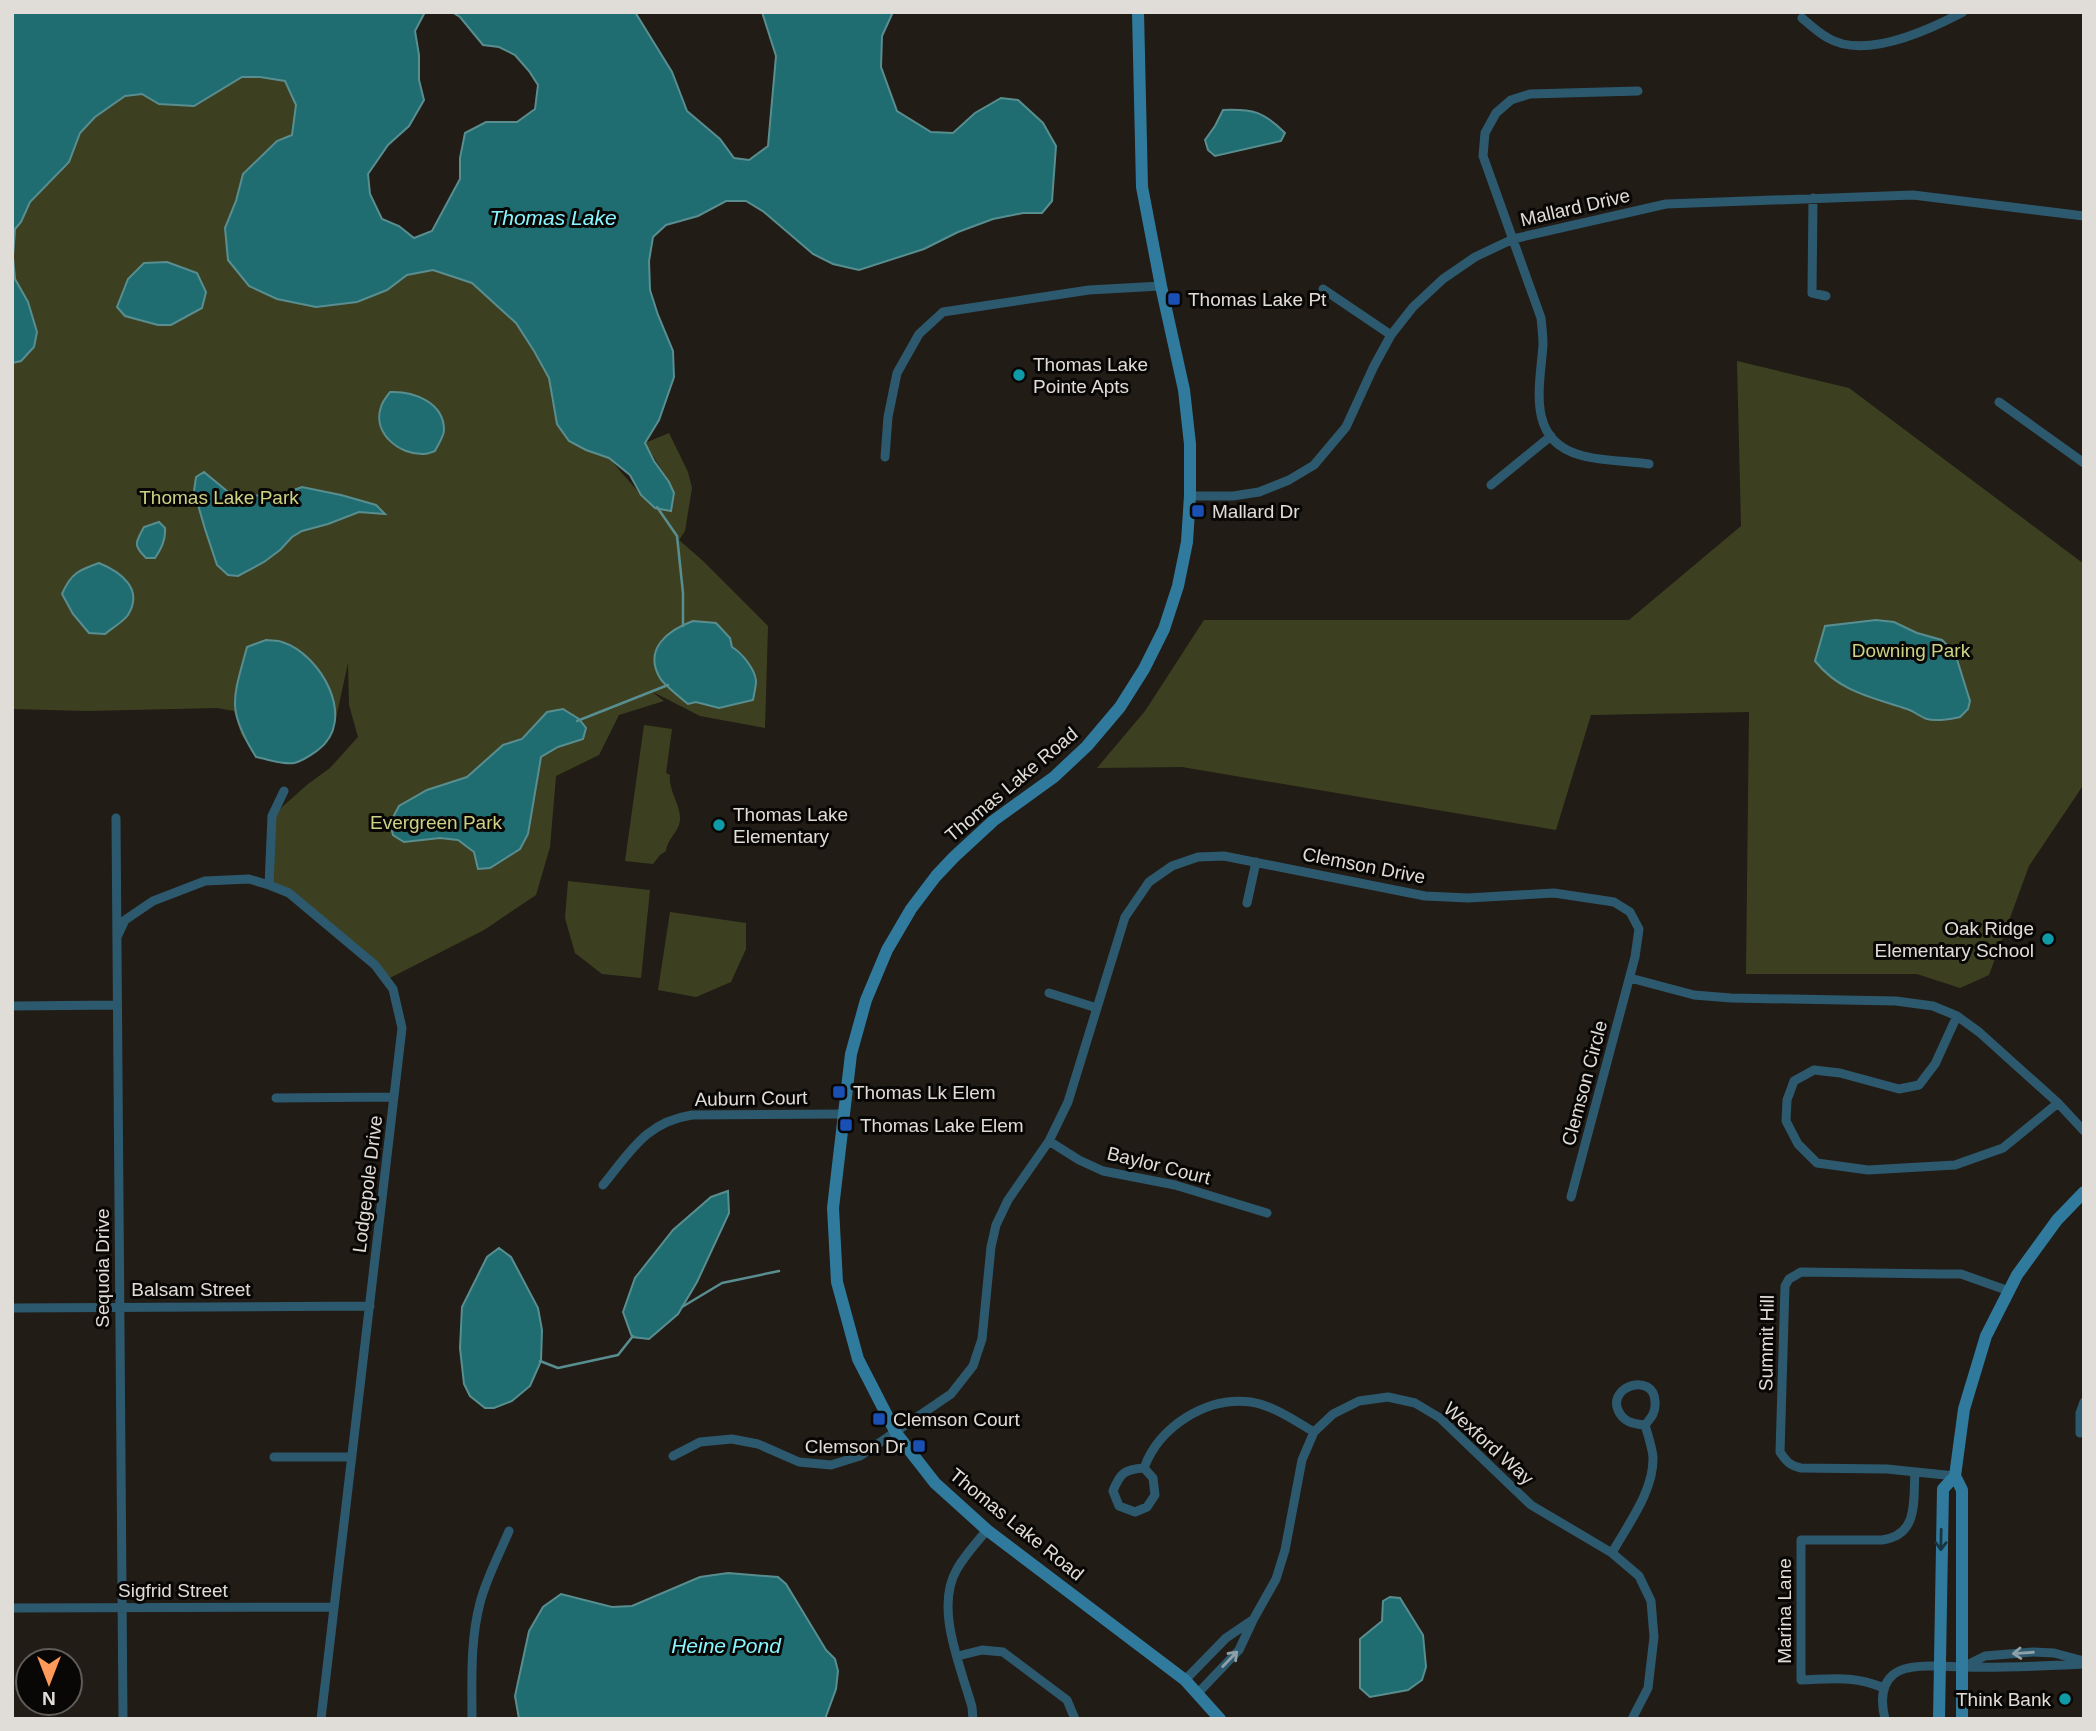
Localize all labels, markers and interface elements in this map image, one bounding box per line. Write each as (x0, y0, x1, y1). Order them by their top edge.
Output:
street label: Mallard Drive (1518, 185, 1632, 230)
water label: Thomas Lake (489, 206, 617, 229)
place label: Thomas Lake Pt (1188, 289, 1327, 310)
marker: Thomas Lake Pt (1166, 291, 1182, 307)
place label: Thomas Lake Pointe Apts (1033, 354, 1148, 397)
marker: Thomas Lake Pointe Apts (1011, 367, 1027, 383)
park label: Thomas Lake Park (139, 487, 299, 508)
place label: Mallard Dr (1212, 501, 1300, 522)
marker: Mallard Dr (1190, 503, 1206, 519)
park label: Downing Park (1852, 640, 1971, 661)
street label: Thomas Lake Road (941, 723, 1082, 846)
place label: Thomas Lake Elementary (733, 804, 848, 847)
park label: Evergreen Park (370, 812, 502, 833)
marker: Thomas Lake Elementary (711, 817, 727, 833)
street label: Clemson Drive (1301, 843, 1427, 888)
place label: Oak Ridge Elementary School (1875, 918, 2034, 961)
marker: Oak Ridge Elementary School (2040, 931, 2056, 947)
street label: Clemson Circle (1558, 1018, 1611, 1148)
place label: Thomas Lk Elem (853, 1082, 996, 1103)
marker: Thomas Lk Elem (831, 1084, 847, 1100)
street label: Auburn Court (694, 1087, 808, 1110)
street label: Lodgepole Drive (349, 1114, 386, 1254)
place label: Thomas Lake Elem (860, 1115, 1024, 1136)
marker: Thomas Lake Elem (838, 1117, 854, 1133)
street label: Baylor Court (1105, 1143, 1213, 1189)
street label: Sequoia Drive (92, 1208, 113, 1328)
street label: Balsam Street (131, 1279, 251, 1300)
street label: Summit Hill (1755, 1295, 1778, 1391)
street label: Wexford Way (1440, 1398, 1538, 1489)
place label: Clemson Court (893, 1409, 1020, 1430)
marker: Clemson Court (871, 1411, 887, 1427)
place label: Clemson Dr (805, 1436, 906, 1457)
marker: Clemson Dr (911, 1438, 927, 1454)
street label: Thomas Lake Road (946, 1464, 1088, 1585)
one-way arrow (1935, 1528, 1948, 1551)
street label: Marina Lane (1774, 1558, 1795, 1664)
street label: Sigfrid Street (118, 1580, 229, 1601)
water label: Heine Pond (671, 1634, 782, 1657)
north arrow (14, 1647, 84, 1717)
one-way arrow (2012, 1647, 2035, 1660)
one-way arrow (1221, 1651, 1238, 1668)
text: N (42, 1688, 56, 1709)
place label: Think Bank (1956, 1689, 2051, 1710)
marker: Think Bank (2057, 1691, 2073, 1707)

